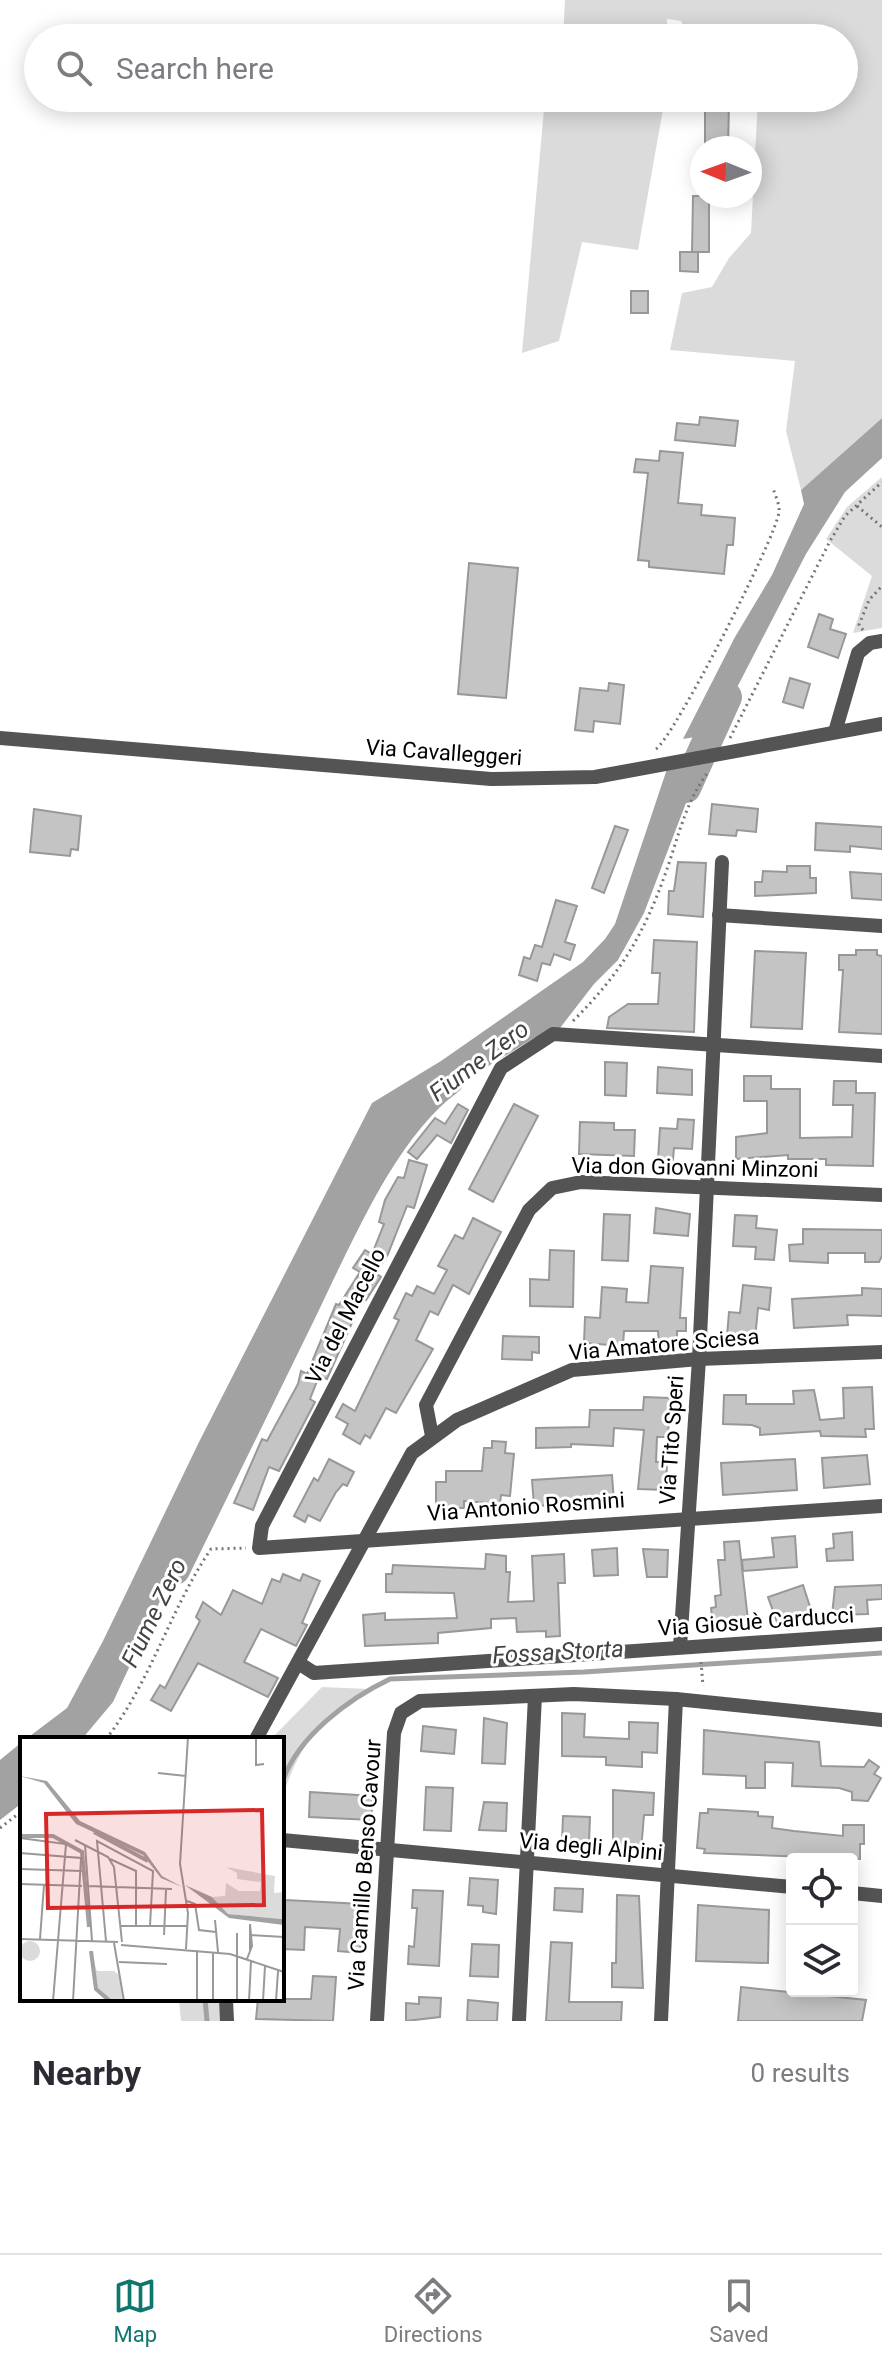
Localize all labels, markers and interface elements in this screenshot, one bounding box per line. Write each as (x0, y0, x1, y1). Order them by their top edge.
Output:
search box (24, 24, 858, 112)
icon: search (52, 46, 96, 90)
text: Search here (116, 51, 274, 86)
north arrow (690, 136, 762, 208)
street label: Via Cavalleggeri (365, 735, 523, 770)
water label: Fiume Zero (424, 1015, 534, 1107)
street label: Via don Giovanni Minzoni (571, 1153, 819, 1182)
street label: Via del Macello (300, 1244, 390, 1388)
street label: Via Amatore Sciesa (568, 1324, 760, 1365)
street label: Via Tito Speri (655, 1374, 688, 1506)
street label: Via Antonio Rosmini (426, 1487, 626, 1526)
water label: Fiume Zero (116, 1554, 192, 1672)
street label: Via Giosuè Carducci (657, 1602, 855, 1641)
water label: Fossa Storta (491, 1635, 625, 1669)
inset map (20, 1737, 284, 2001)
street label: Via Camillo Benso Cavour (343, 1738, 386, 1992)
street label: Via degli Alpini (518, 1828, 664, 1865)
map controls (786, 1853, 858, 1997)
button: locate (786, 1853, 858, 1925)
button: layers (786, 1925, 858, 1997)
text: Nearby (32, 2053, 141, 2093)
text: 0 results (751, 2058, 850, 2088)
tab: Map (113, 2274, 157, 2347)
tab: Directions (384, 2274, 483, 2347)
tab: Saved (709, 2274, 769, 2347)

